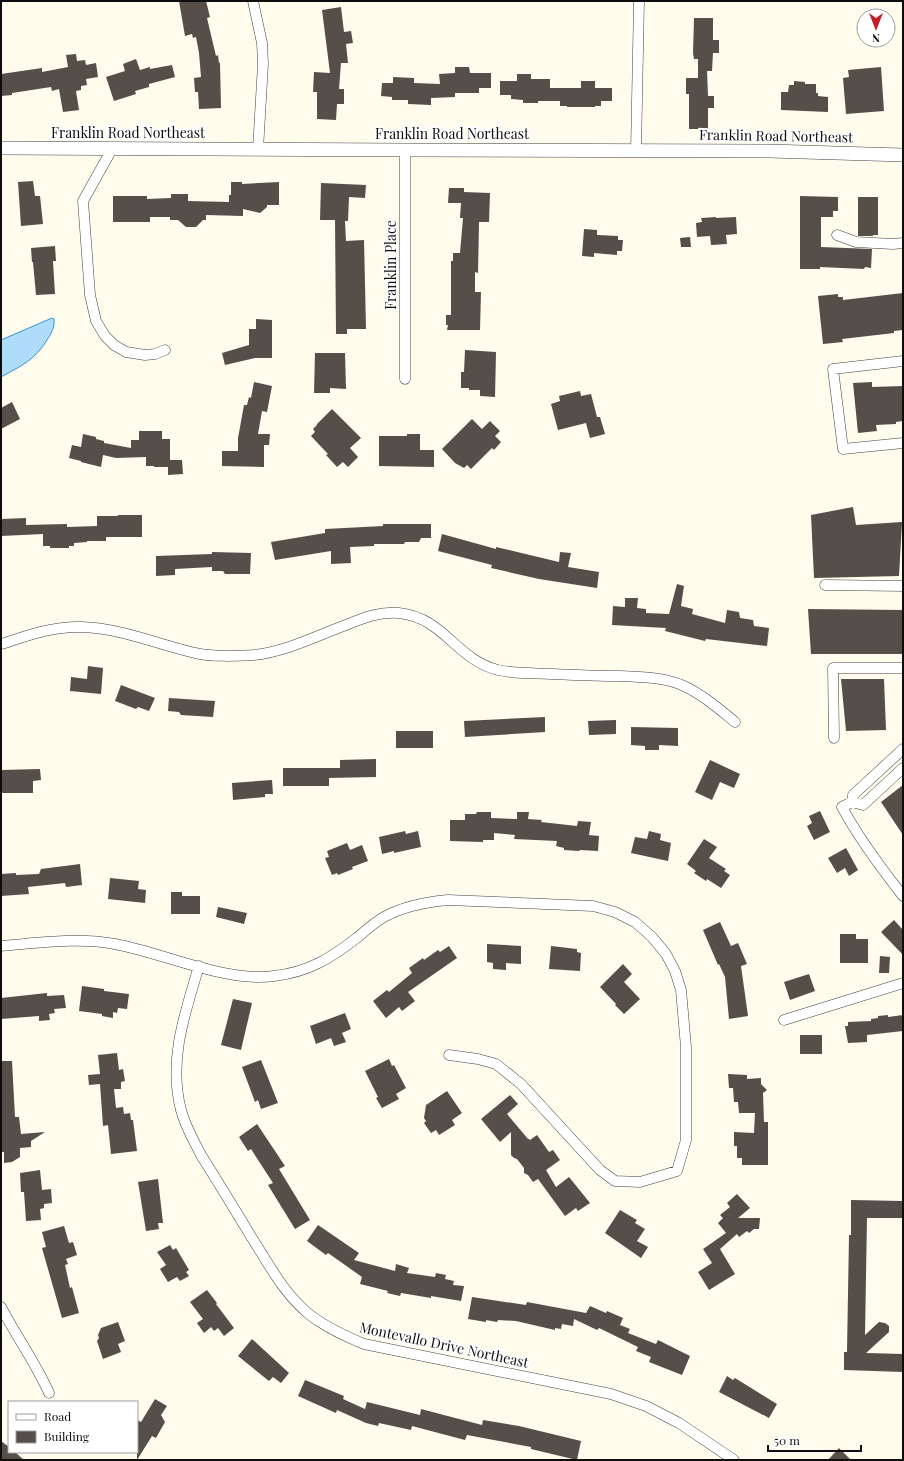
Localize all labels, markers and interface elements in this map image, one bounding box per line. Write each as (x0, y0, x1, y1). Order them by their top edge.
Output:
north arrow (856, 8, 896, 48)
text: N (872, 31, 880, 46)
street label: Franklin Road Northeast (51, 123, 206, 142)
street label: Franklin Road Northeast (375, 124, 530, 143)
street label: Franklin Road Northeast (699, 125, 854, 146)
street label: Franklin Place (381, 220, 400, 310)
street label: Montevallo Drive Northeast (358, 1317, 531, 1372)
legend (8, 1401, 138, 1453)
text: Road (44, 1408, 71, 1424)
scale bar (768, 1427, 861, 1453)
text: Building (44, 1428, 90, 1444)
text: 50 m (774, 1432, 800, 1448)

